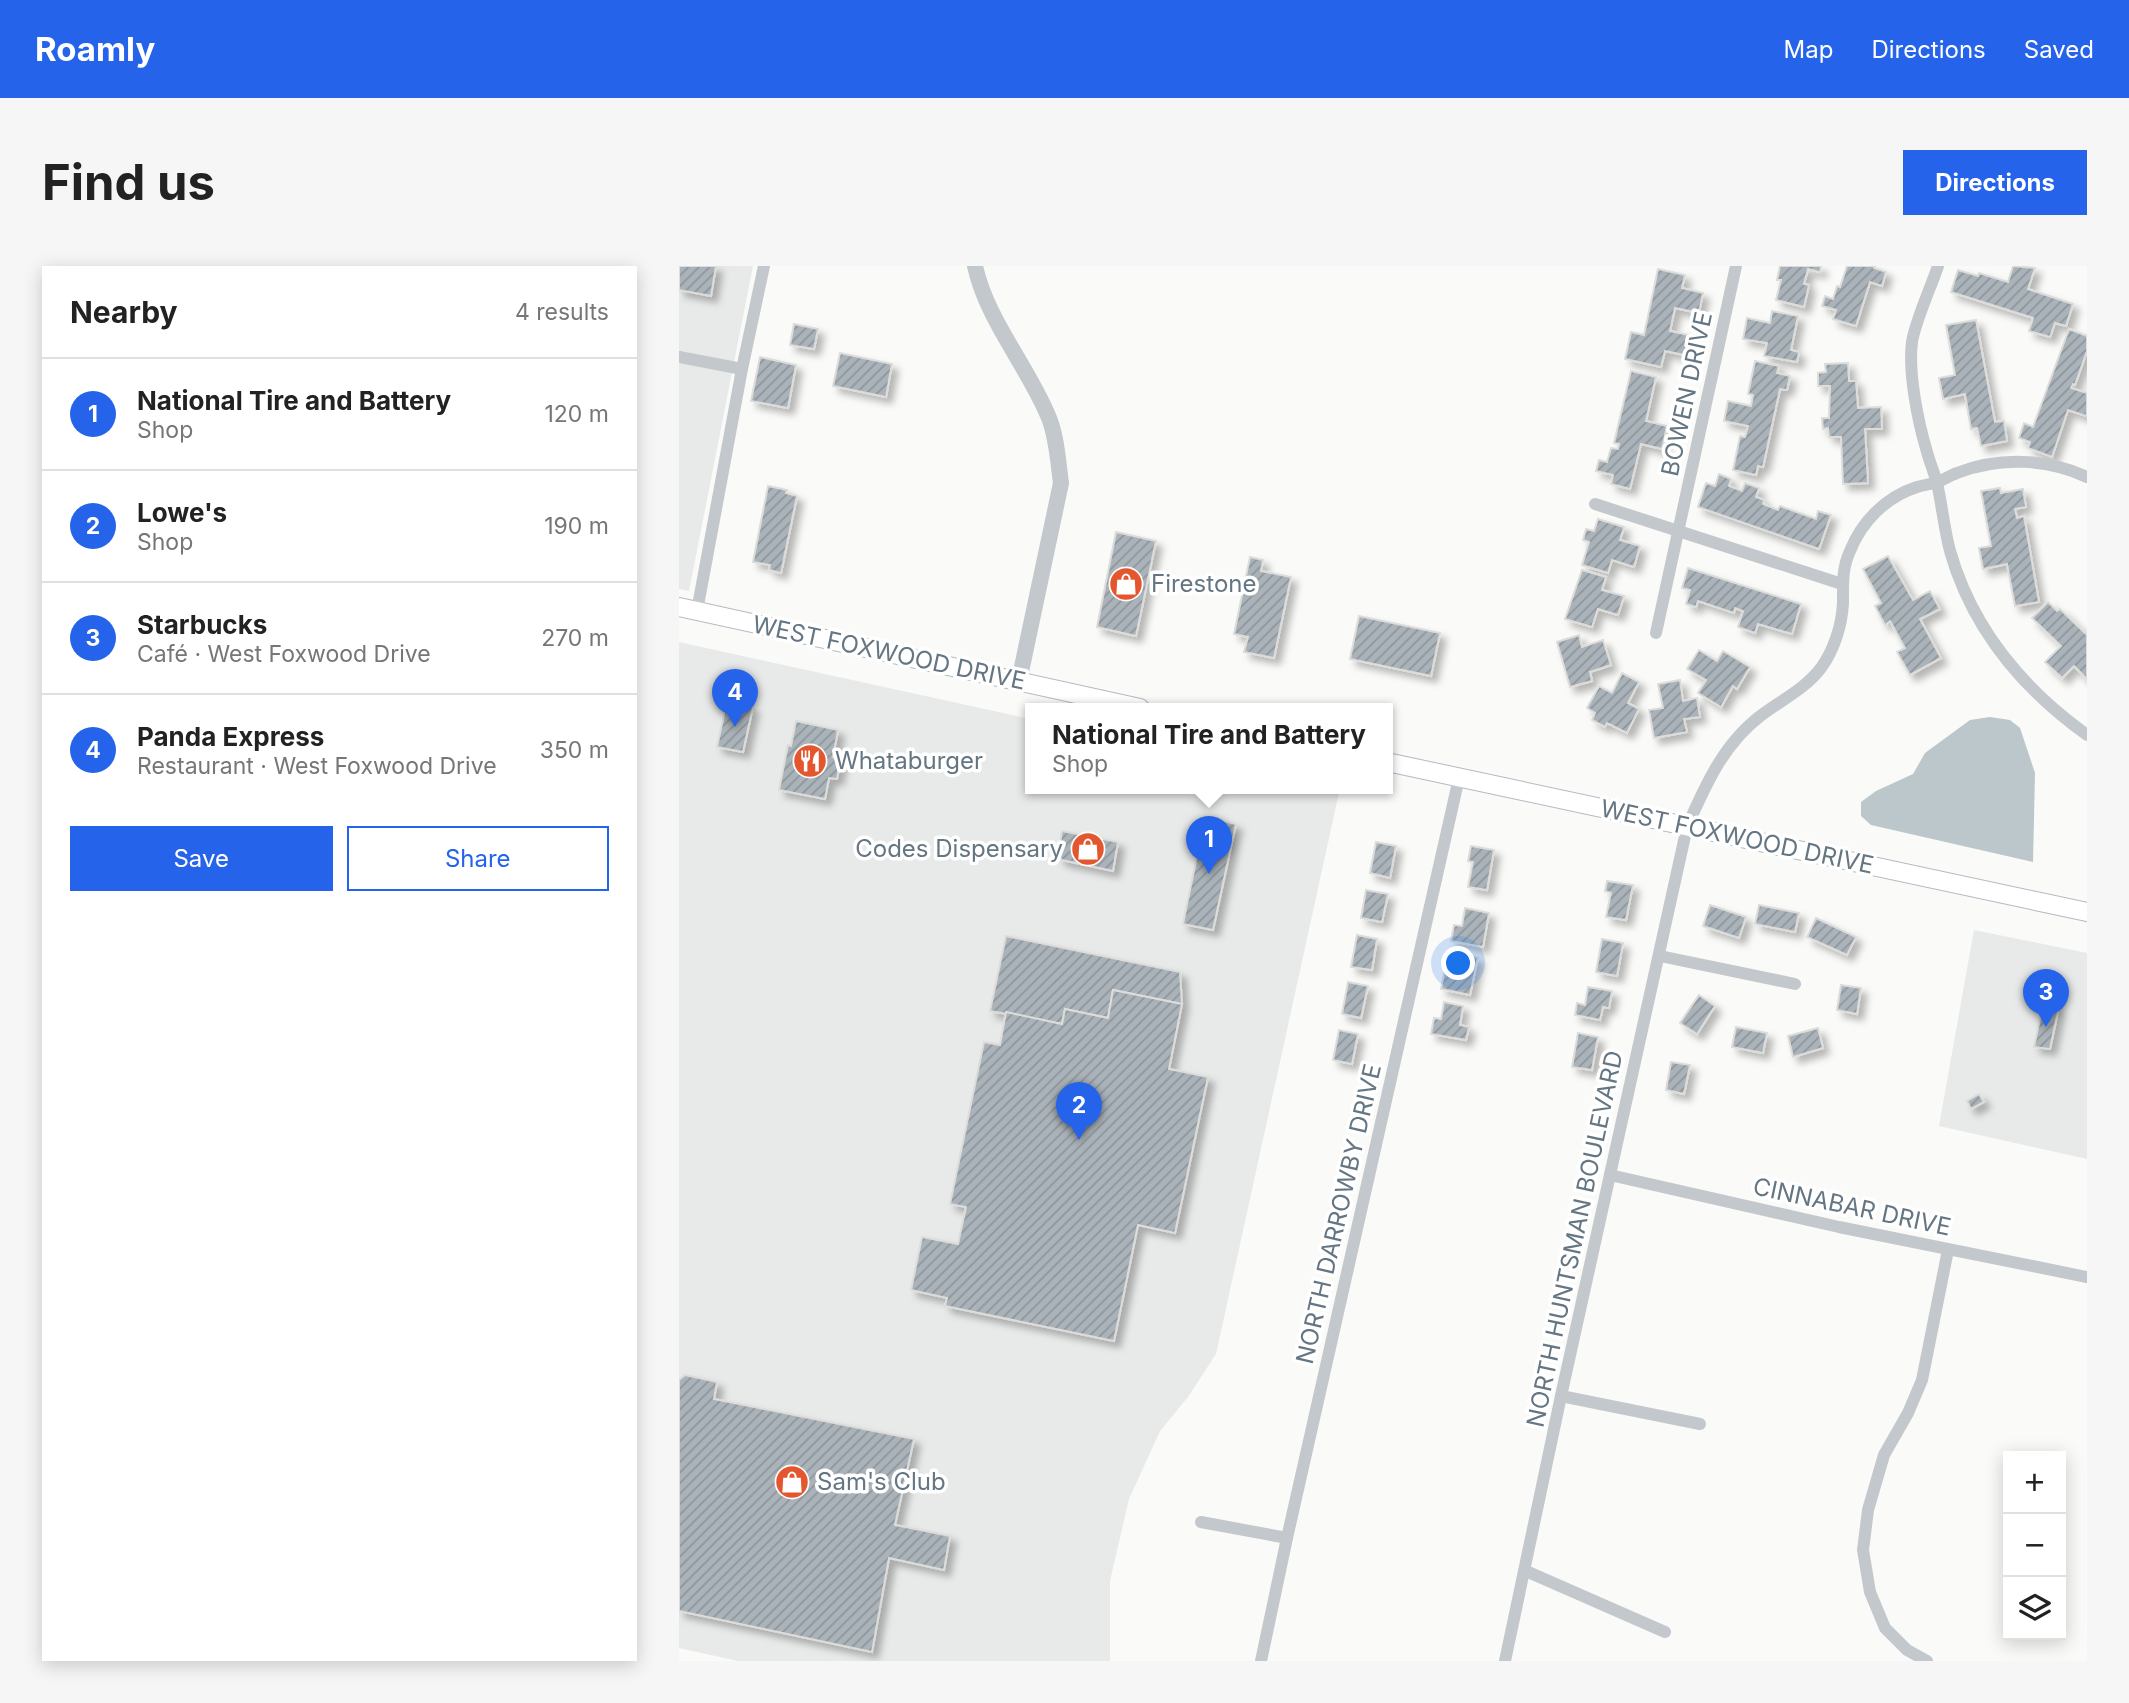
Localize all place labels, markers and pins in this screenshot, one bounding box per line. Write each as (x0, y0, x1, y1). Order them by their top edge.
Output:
shop icon: Firestone (1107, 565, 1145, 603)
place label: Firestone (1151, 569, 1256, 598)
pin: 4 (712, 669, 758, 727)
restaurant icon: Whataburger (791, 742, 829, 780)
place label: Whataburger (835, 746, 983, 775)
pin: 1 (1186, 816, 1232, 874)
shop icon: Codes Dispensary (1069, 830, 1107, 868)
place label: Codes Dispensary (855, 834, 1063, 863)
pin: 3 (2023, 969, 2069, 1027)
pin: 2 (1056, 1082, 1102, 1140)
shop icon: Sam's Club (773, 1463, 811, 1501)
place label: Sam's Club (817, 1467, 946, 1496)

